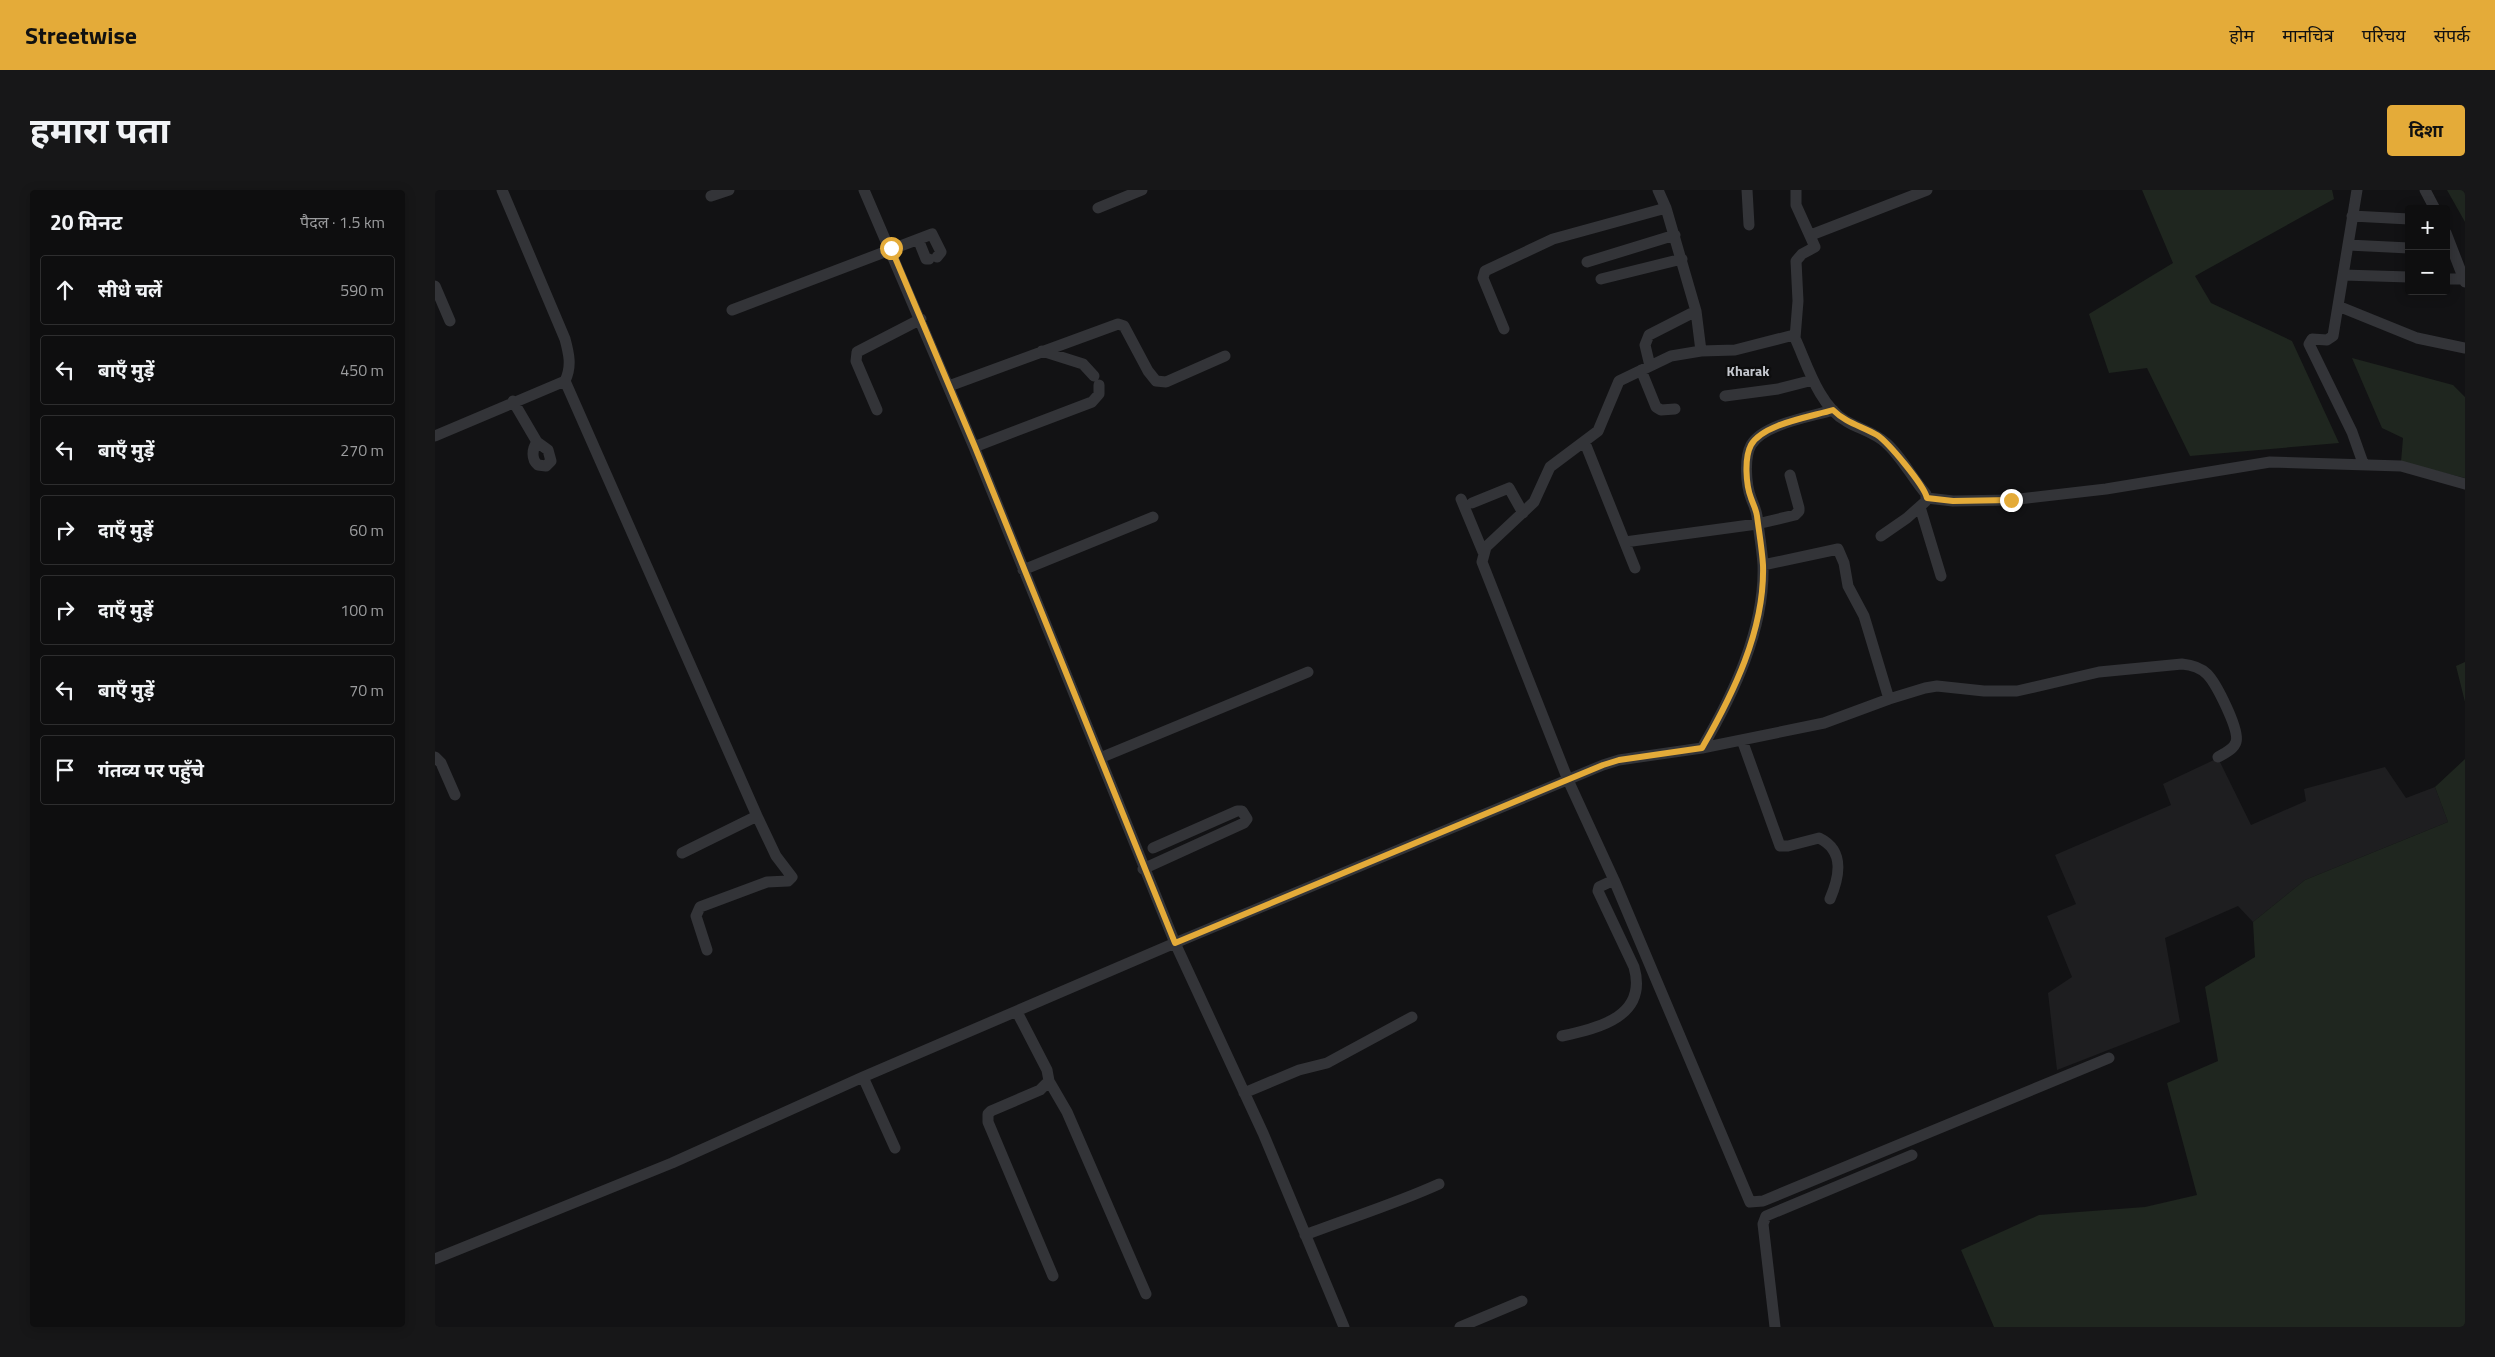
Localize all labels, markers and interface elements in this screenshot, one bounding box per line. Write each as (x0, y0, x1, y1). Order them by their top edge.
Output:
text: Streetwise (25, 17, 137, 53)
text: होम (2229, 22, 2254, 49)
text: मानचित्र (2282, 22, 2334, 49)
text: परिचय (2362, 22, 2406, 49)
text: संपर्क (2434, 22, 2470, 49)
text: हमारा पता (30, 103, 170, 157)
button: दिशा (2387, 105, 2465, 156)
map controls (2405, 205, 2450, 295)
button: + (2405, 205, 2450, 250)
text: 20 मिनट (50, 206, 122, 238)
text: पैदल · 1.5 km (300, 210, 385, 234)
route start (880, 237, 903, 260)
button: − (2405, 250, 2450, 295)
text: सीधे चलें (98, 275, 162, 304)
icon: ahead (51, 276, 79, 304)
text: 590 m (340, 278, 384, 302)
text: बाएँ मुड़ें (98, 355, 154, 384)
icon: left (51, 356, 79, 384)
text: 450 m (340, 358, 384, 382)
district label: Kharak (1727, 360, 1770, 381)
text: बाएँ मुड़ें (98, 435, 154, 464)
icon: left (51, 436, 79, 464)
text: 270 m (340, 438, 384, 462)
route end (2000, 489, 2023, 512)
text: दाएँ मुड़ें (98, 515, 153, 544)
icon: right (51, 516, 79, 544)
text: 60 m (349, 518, 384, 542)
text: दाएँ मुड़ें (98, 595, 153, 624)
icon: right (51, 596, 79, 624)
text: 100 m (340, 598, 384, 622)
text: बाएँ मुड़ें (98, 675, 154, 704)
icon: left (51, 676, 79, 704)
text: 70 m (349, 678, 384, 702)
text: गंतव्य पर पहुँचे (98, 755, 204, 784)
icon: arrive (51, 756, 79, 784)

